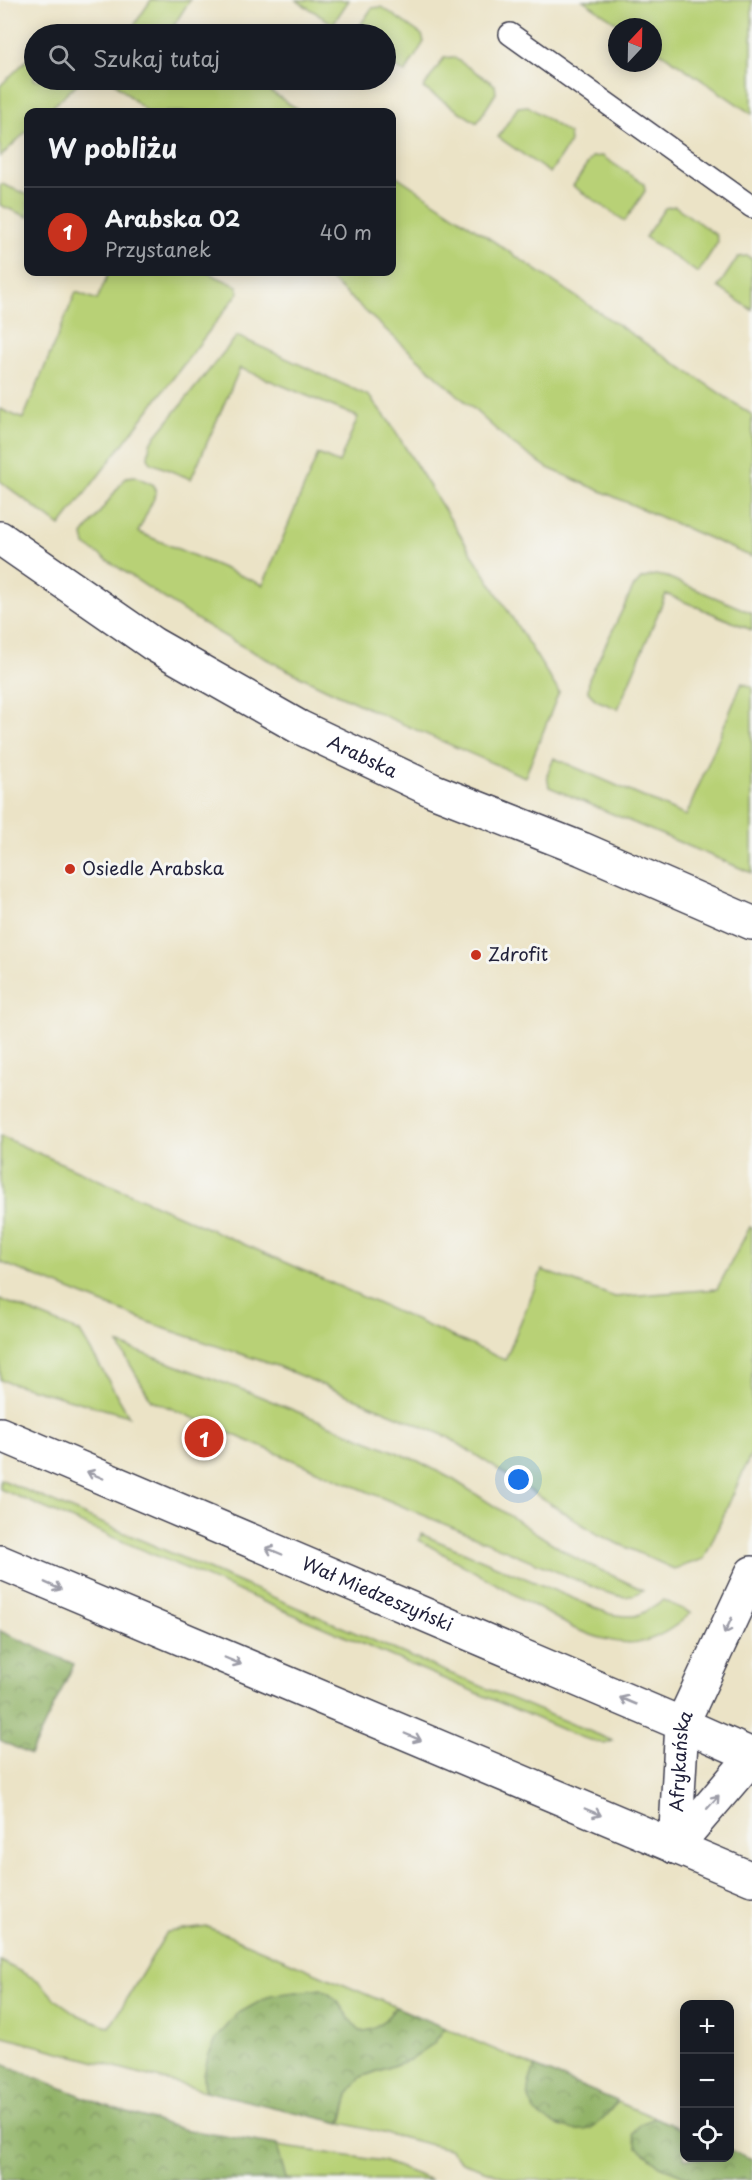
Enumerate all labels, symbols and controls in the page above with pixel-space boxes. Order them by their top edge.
north arrow [608,18,662,72]
search box [24,24,396,90]
icon: search [45,41,78,74]
text: Szukaj tutaj [93,41,220,74]
text: W pobliżu [48,128,177,167]
text: Arabska 02 [105,201,240,234]
text: 1 [63,217,72,247]
text: 40 m [320,217,372,247]
text: Przystanek [105,234,211,264]
street label: Arabska [323,727,403,784]
place label: Osiedle Arabska [82,854,225,881]
marker: Osiedle Arabska [63,862,77,876]
place label: Zdrofit [488,940,548,967]
marker: Zdrofit [469,948,483,962]
pin: 1 [184,1416,224,1460]
your location [504,1465,533,1494]
one-way arrow [86,1469,105,1480]
one-way arrow [266,1545,284,1556]
street label: Wał Miedzeszyński [298,1549,458,1637]
one-way arrow [44,1580,62,1592]
one-way arrow [721,1616,733,1634]
one-way arrow [223,1656,242,1667]
one-way arrow [619,1695,638,1706]
street label: Afrykańska [662,1705,699,1813]
one-way arrow [403,1732,422,1743]
one-way arrow [707,1794,720,1810]
one-way arrow [583,1807,601,1818]
map controls [680,2000,734,2162]
button: + [680,2000,734,2054]
button: − [680,2054,734,2108]
button: locate [680,2108,734,2162]

